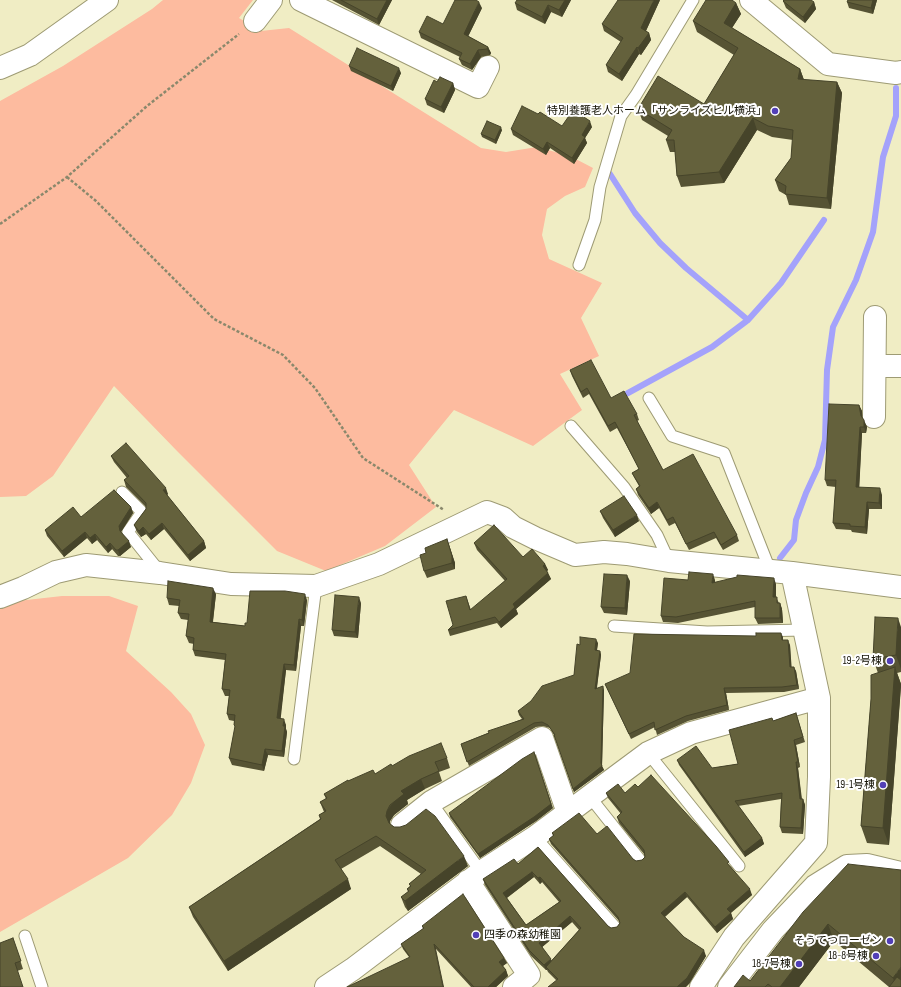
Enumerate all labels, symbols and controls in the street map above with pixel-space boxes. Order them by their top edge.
place label: 特別養護老人ホーム「サンライズヒル横浜」 [547,104,767,118]
marker: 特別養護老人ホーム「サンライズヒル横浜」 [770,106,780,116]
place label: 19-2号棟 [843,654,882,668]
marker: 19-2号棟 [885,656,895,666]
place label: 19-1号棟 [836,778,875,792]
marker: 19-1号棟 [878,780,888,790]
place label: 四季の森幼稚園 [484,928,561,942]
marker: 四季の森幼稚園 [471,930,481,940]
place label: そうてつローゼン [794,934,882,948]
marker: そうてつローゼン [885,936,895,946]
place label: 18-8号棟 [828,949,868,963]
marker: 18-8号棟 [871,951,881,961]
place label: 18-7号棟 [752,957,791,971]
marker: 18-7号棟 [794,959,804,969]

